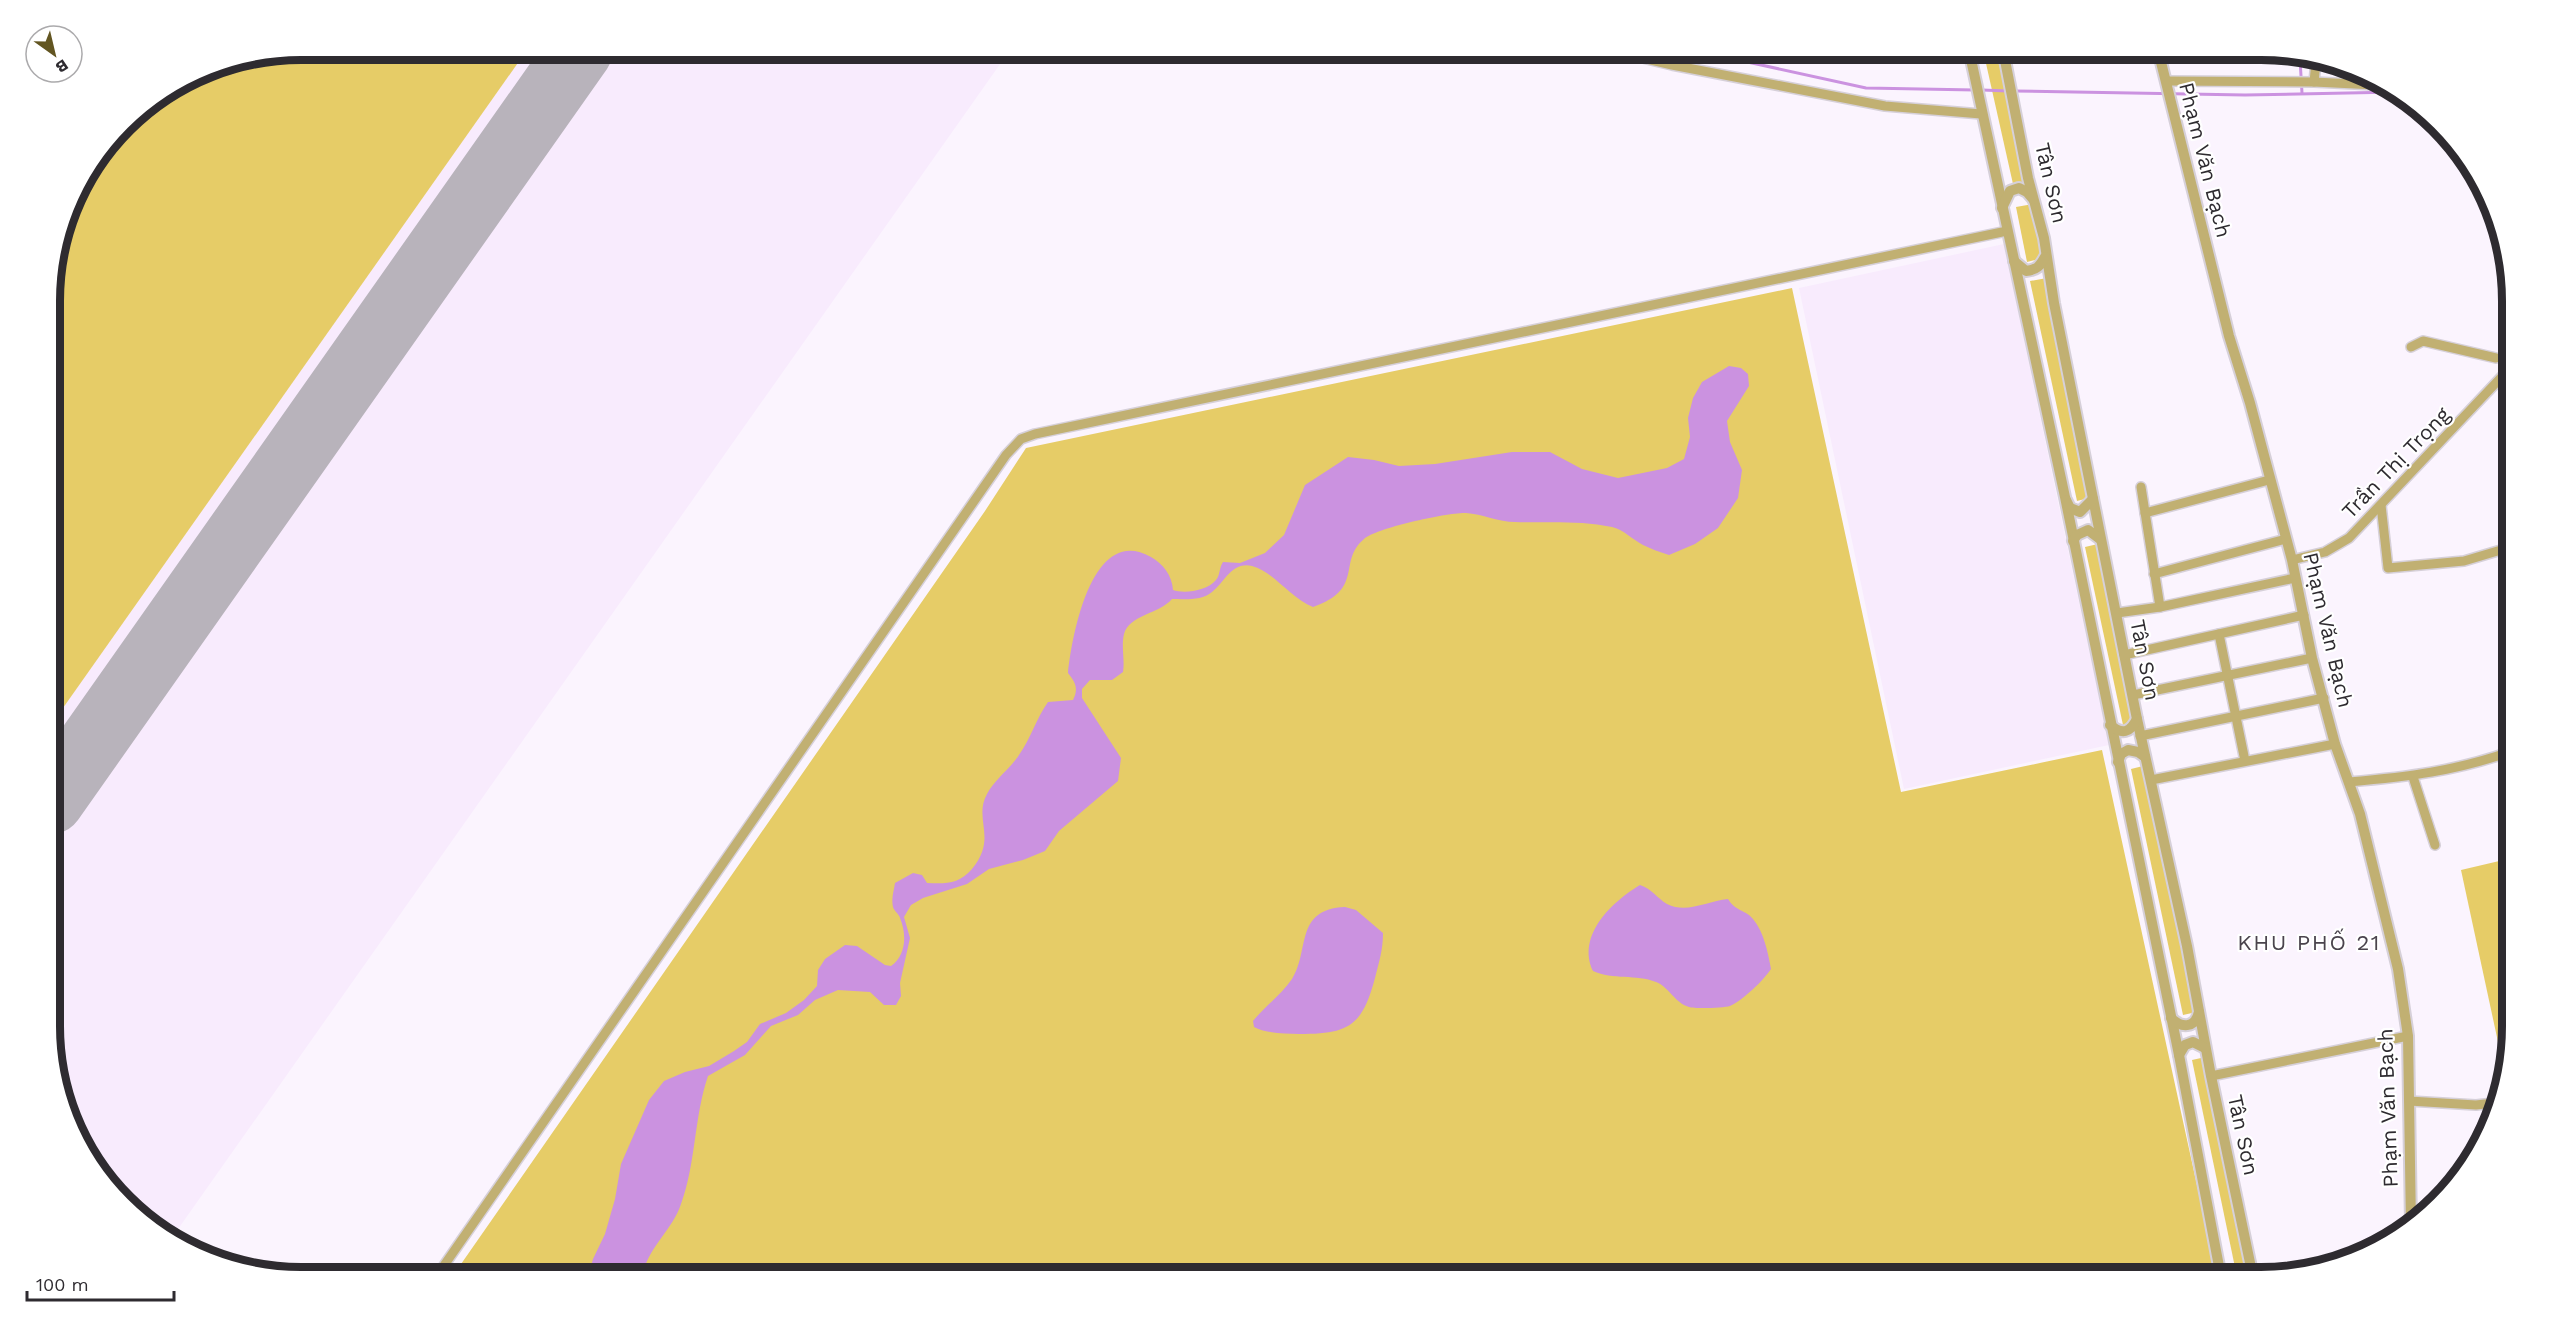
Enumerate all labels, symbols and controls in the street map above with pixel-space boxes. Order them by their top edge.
north arrow [24,24,84,84]
text: B [52,55,72,77]
street label: Phạm Văn Bạch [2174,80,2237,240]
street label: Tân Sơn [2030,140,2073,225]
street label: Trần Thị Trọng [2336,401,2455,523]
street label: Phạm Văn Bạch [2298,550,2359,710]
street label: Tân Sơn [2125,617,2166,702]
district label: KHU PHỐ 21 [2237,928,2381,955]
street label: Phạm Văn Bạch [2372,1028,2403,1188]
street label: Tân Sơn [2223,1092,2264,1177]
scale bar [27,1264,174,1302]
text: 100 m [36,1274,89,1295]

